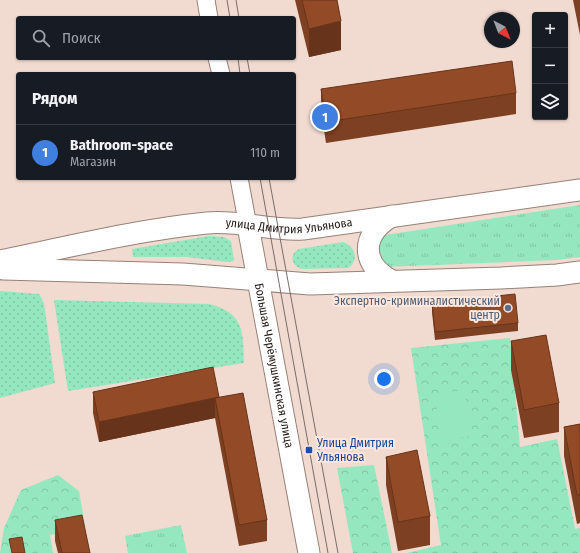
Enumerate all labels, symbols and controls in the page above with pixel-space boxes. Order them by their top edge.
north arrow [484,12,520,48]
map controls [532,12,568,120]
button: + [532,12,568,48]
search box [16,16,296,60]
icon: search [30,27,52,49]
text: Поиск [62,29,100,47]
button: − [532,48,568,84]
button: layers [532,84,568,120]
text: Рядом [32,88,77,109]
pin: 1 [312,102,338,132]
text: Bathroom-space [70,136,173,154]
text: 1 [42,145,48,160]
text: 110 m [250,145,280,160]
text: Магазин [70,154,116,169]
street label: улица Дмитрия Ульянова [225,215,353,236]
street label: Большая Черёмушкинская улица [252,282,296,449]
place label: Экспертно-криминалистический центр [334,294,500,322]
marker: Экспертно-криминалистический центр [503,303,513,313]
your location [374,369,394,389]
place label: Улица Дмитрия Ульянова [316,436,394,464]
marker: Улица Дмитрия Ульянова [304,445,314,455]

